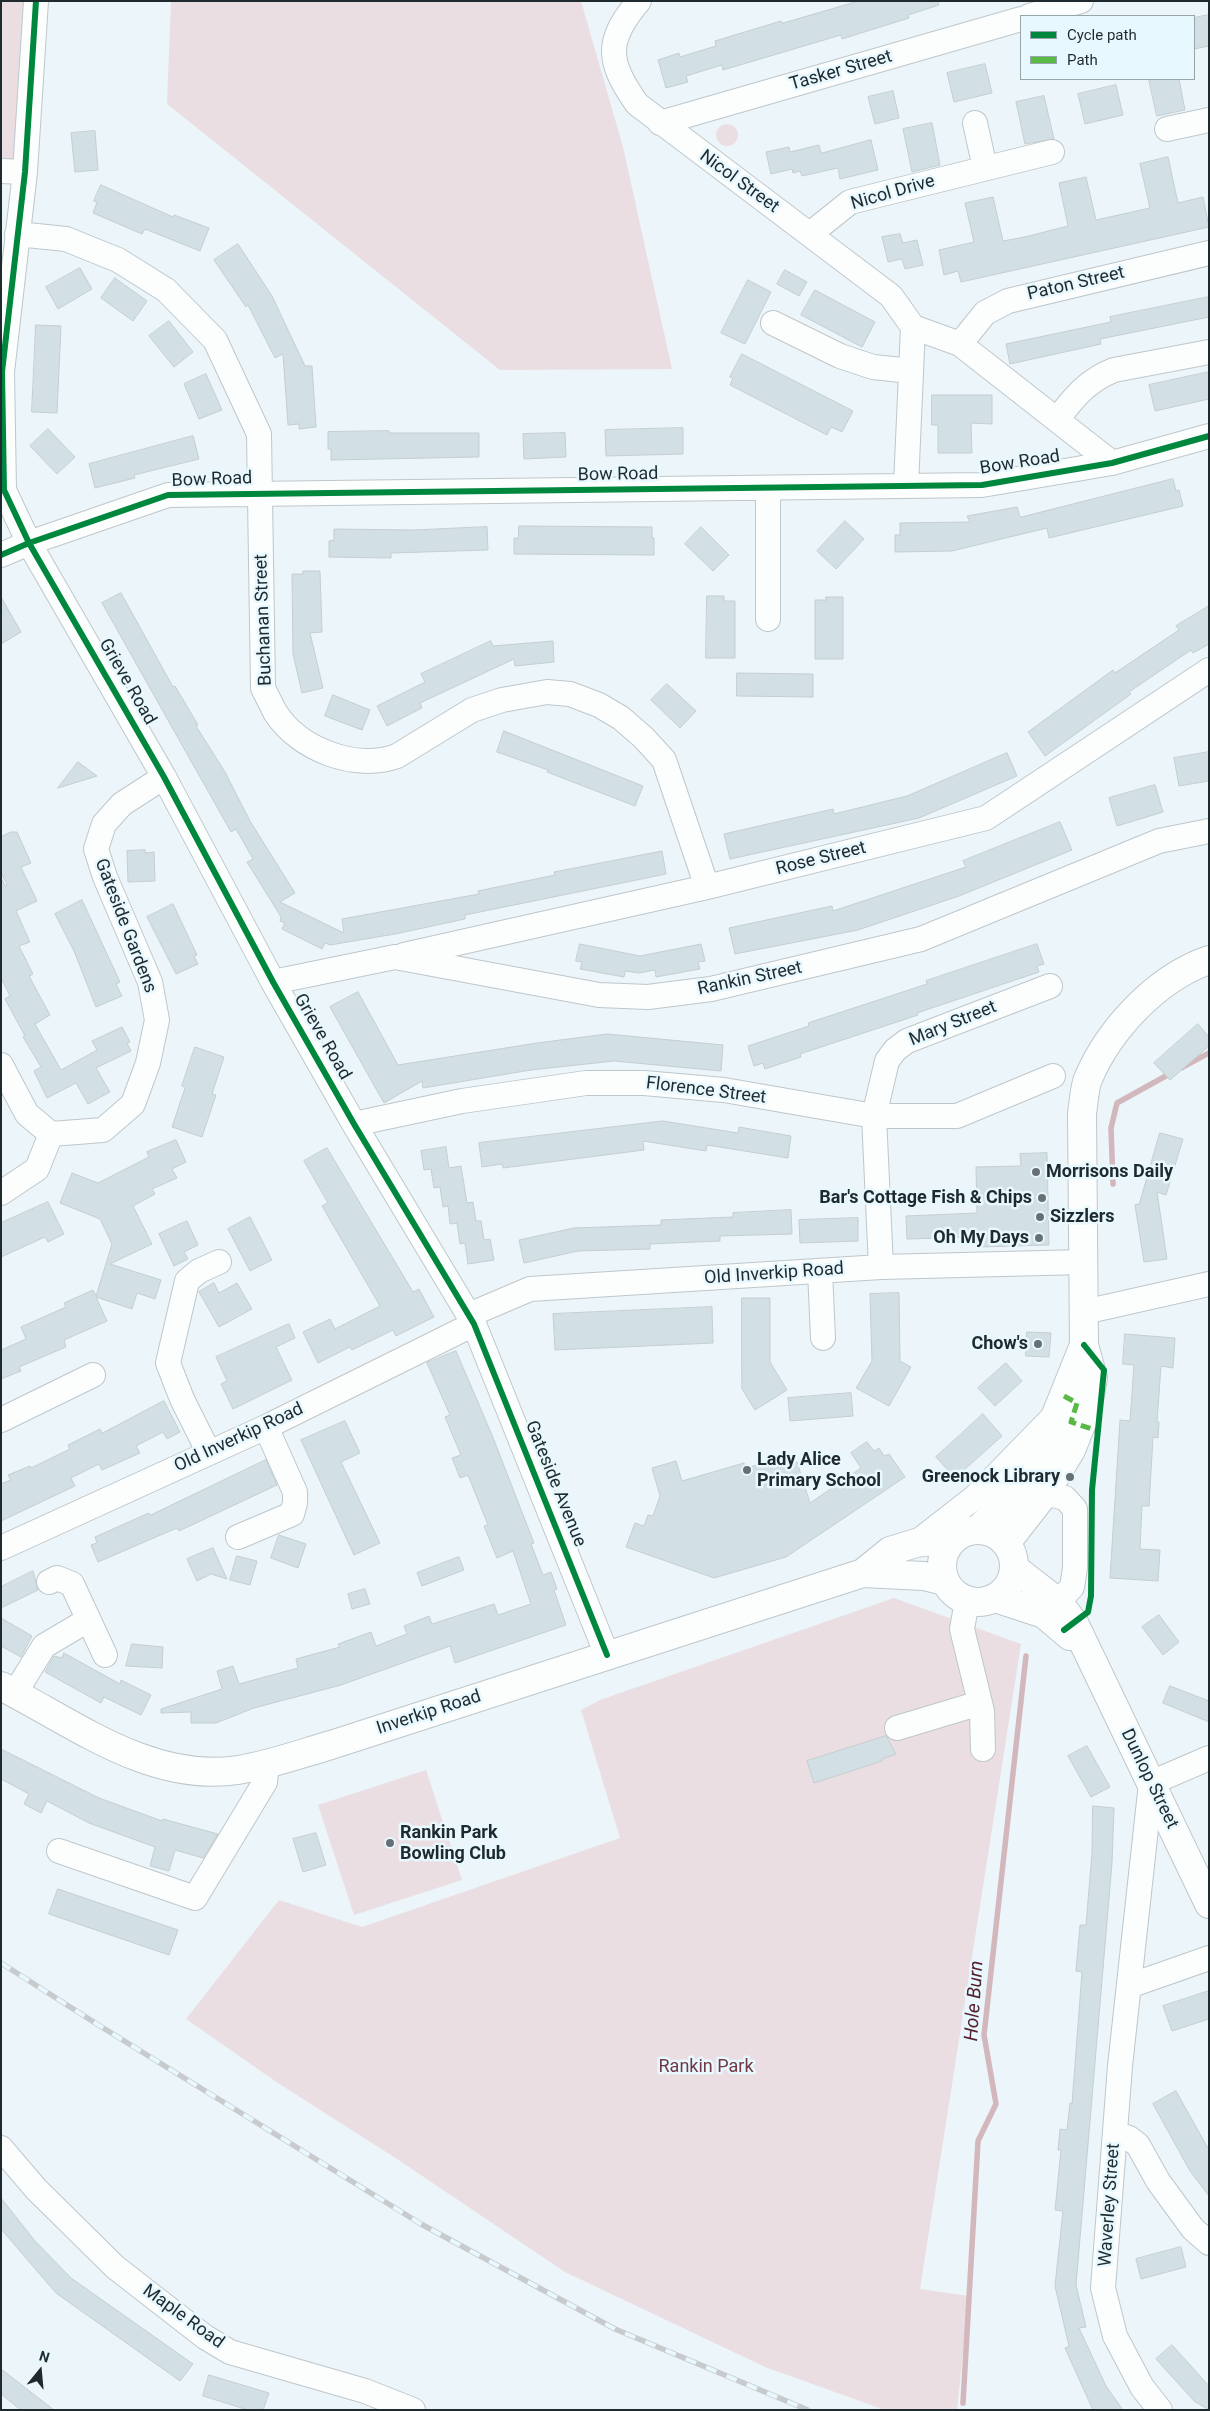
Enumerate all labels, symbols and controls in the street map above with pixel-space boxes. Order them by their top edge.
legend [1020,15,1195,80]
text: Cycle path [1067,26,1137,44]
street label: Tasker Street [787,46,895,96]
text: Path [1067,51,1098,69]
street label: Nicol Street [695,146,783,218]
street label: Nicol Drive [849,171,937,215]
street label: Paton Street [1025,262,1127,306]
street label: Bow Road [978,446,1062,480]
street label: Bow Road [577,463,659,487]
street label: Bow Road [171,468,253,492]
street label: Buchanan Street [251,554,277,686]
street label: Grieve Road [94,635,160,729]
street label: Rose Street [774,837,868,881]
street label: Gateside Gardens [89,856,161,996]
street label: Rankin Street [696,957,804,1001]
street label: Grieve Road [289,990,355,1084]
street label: Mary Street [906,997,1000,1051]
street label: Florence Street [645,1073,767,1109]
place label: Morrisons Daily [1046,1161,1173,1183]
marker: Morrisons Daily [1030,1166,1042,1178]
place label: Bar's Cottage Fish & Chips [819,1187,1032,1209]
marker: Bar's Cottage Fish & Chips [1036,1192,1048,1204]
place label: Sizzlers [1050,1206,1114,1228]
marker: Sizzlers [1034,1211,1046,1223]
place label: Oh My Days [933,1227,1029,1249]
marker: Oh My Days [1033,1232,1045,1244]
street label: Old Inverkip Road [703,1258,845,1290]
place label: Chow's [971,1333,1028,1355]
marker: Chow's [1032,1338,1044,1350]
street label: Old Inverkip Road [171,1399,307,1477]
street label: Gateside Avenue [520,1418,590,1550]
place label: Lady Alice Primary School [757,1449,881,1492]
marker: Lady Alice Primary School [741,1464,753,1476]
place label: Greenock Library [922,1466,1060,1488]
marker: Greenock Library [1064,1471,1076,1483]
street label: Inverkip Road [374,1686,484,1740]
street label: Dunlop Street [1116,1726,1182,1832]
place label: Rankin Park Bowling Club [400,1822,506,1865]
marker: Rankin Park Bowling Club [384,1837,396,1849]
water label: Hole Burn [961,1960,989,2042]
park label: Rankin Park [658,2056,754,2078]
street label: Waverley Street [1095,2142,1125,2268]
street label: Maple Road [138,2280,228,2354]
north arrow [15,2346,65,2396]
text: N [37,2348,51,2366]

